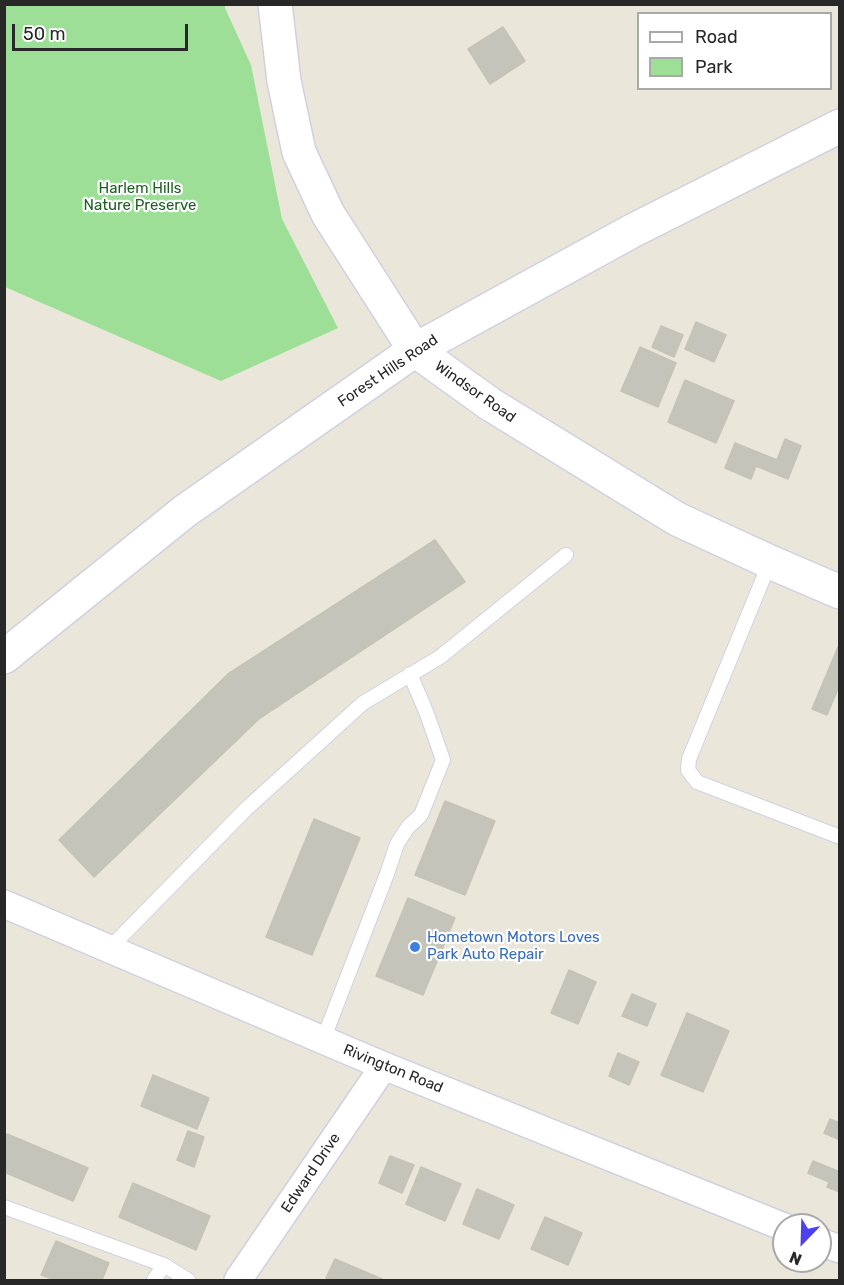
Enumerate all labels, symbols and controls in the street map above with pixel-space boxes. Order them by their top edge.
scale bar [15,12,190,50]
legend [637,12,832,90]
text: 50 m [23,23,66,45]
text: Road [695,26,738,48]
text: Park [695,56,732,78]
park label: Harlem Hills Nature Preserve [84,180,196,215]
street label: Forest Hills Road [335,331,441,411]
street label: Windsor Road [431,357,519,427]
place label: Hometown Motors Loves Park Auto Repair [427,929,600,964]
marker: Hometown Motors Loves Park Auto Repair [408,940,422,954]
street label: Rivington Road [340,1041,446,1097]
street label: Edward Drive [278,1130,344,1216]
north arrow [772,1213,832,1273]
text: N [787,1247,805,1269]

